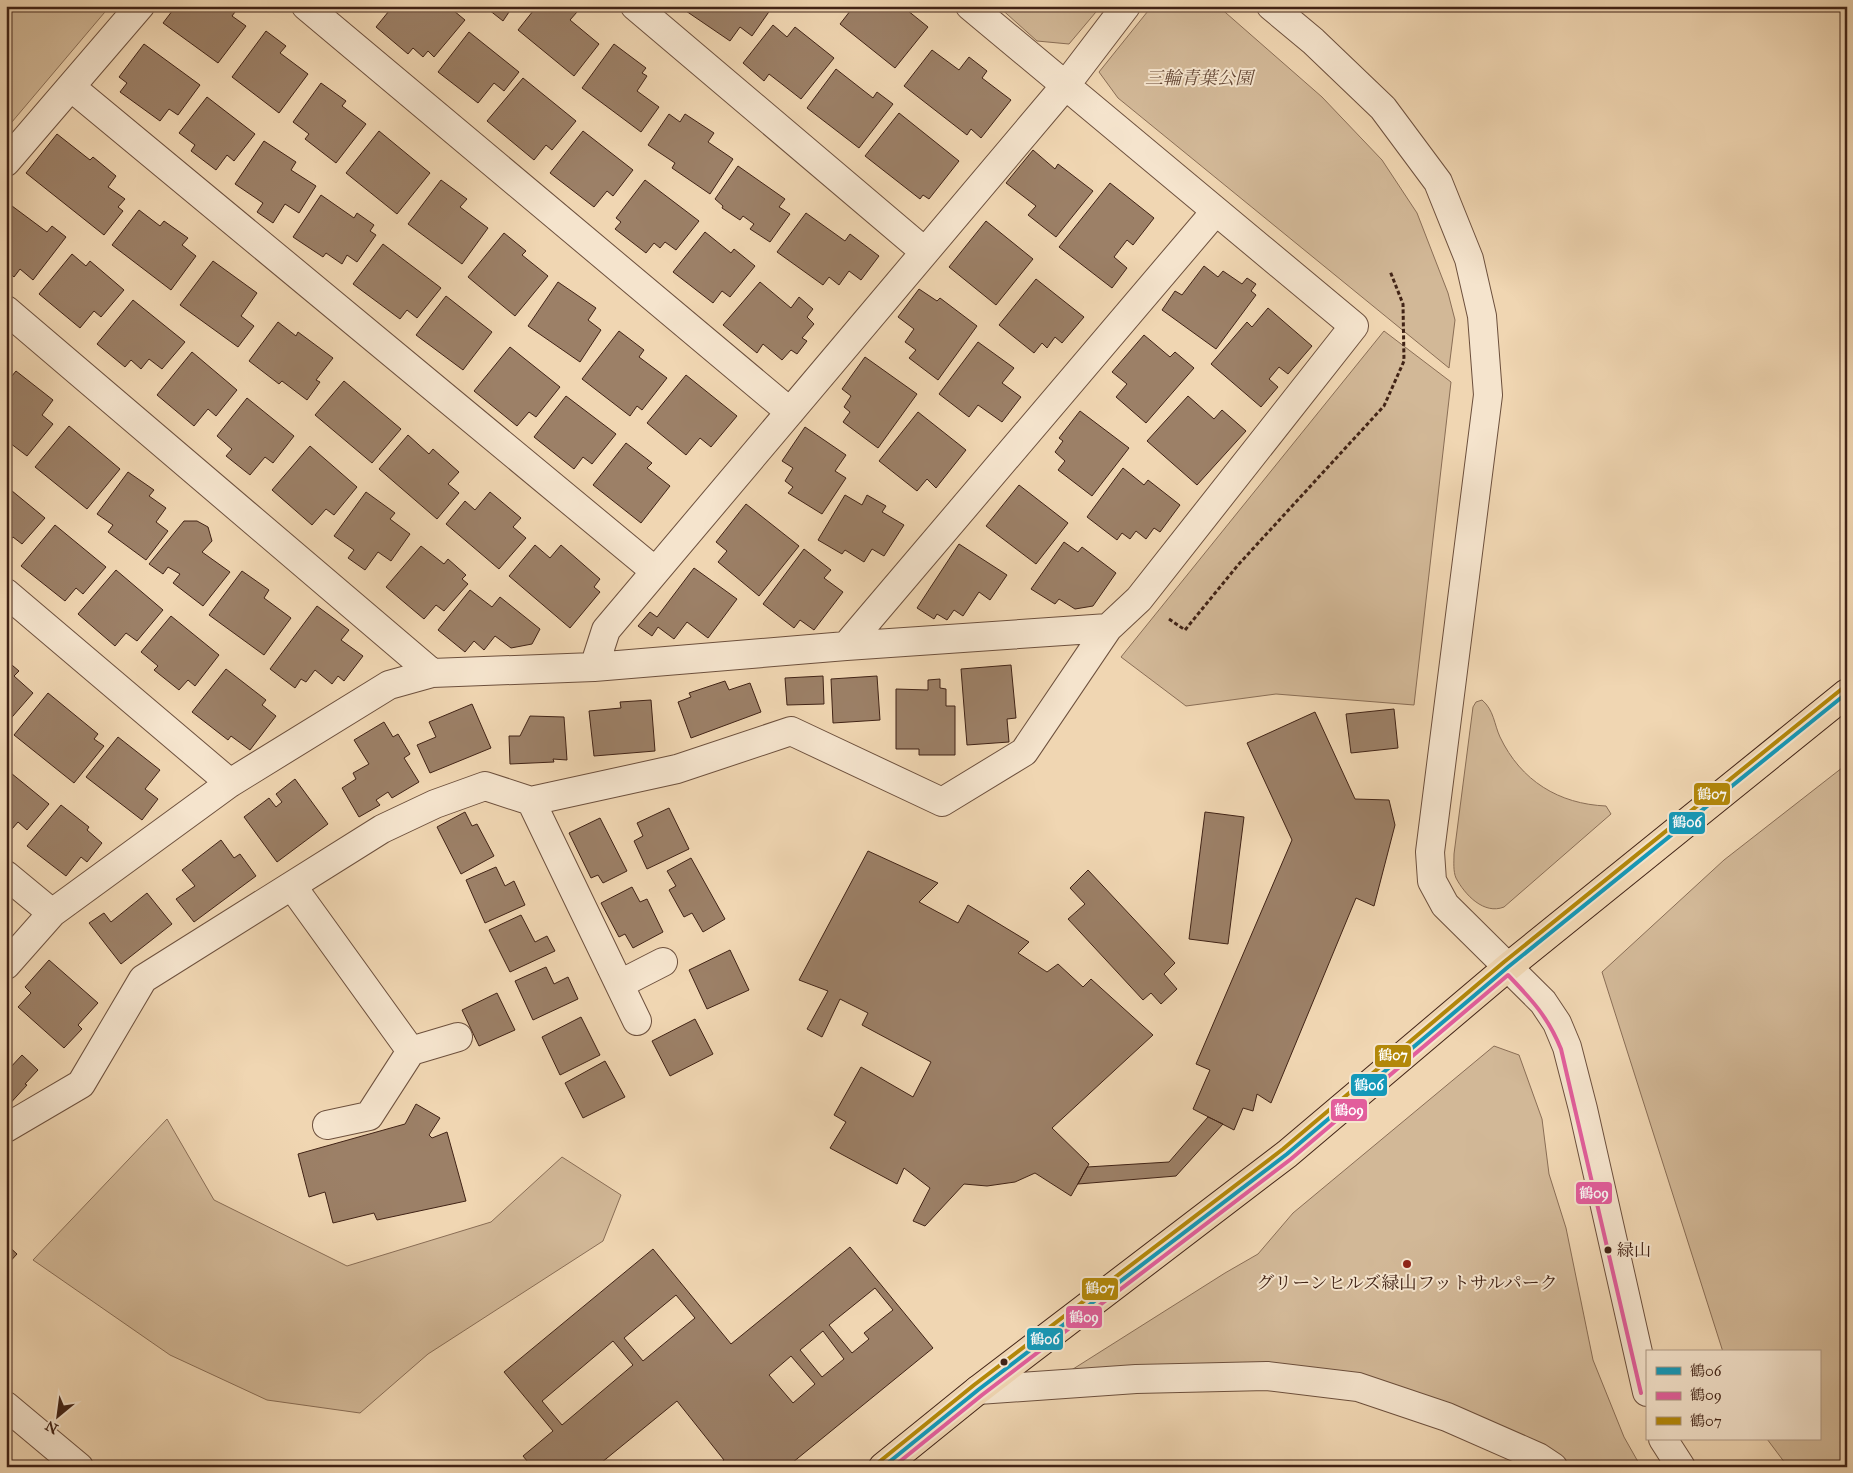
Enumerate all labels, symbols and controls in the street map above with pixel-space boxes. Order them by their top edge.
park label: 三輪青葉公園 [1145,67,1256,89]
line badge: 鶴07 [1693,782,1731,806]
text: 鶴07 [1697,786,1727,803]
line badge: 鶴06 [1668,811,1706,835]
text: 鶴06 [1672,814,1702,831]
line badge: 鶴07 [1374,1044,1412,1068]
text: 鶴07 [1378,1047,1408,1064]
line badge: 鶴06 [1350,1073,1388,1097]
text: 鶴06 [1354,1077,1384,1094]
line badge: 鶴09 [1330,1098,1368,1122]
text: 鶴09 [1334,1102,1364,1120]
line badge: 鶴09 [1575,1181,1613,1205]
text: 鶴09 [1579,1185,1609,1203]
place label: 緑山 [1617,1240,1651,1261]
marker: 緑山 [1603,1245,1613,1255]
marker: グリーンヒルズ緑山フットサルパーク [1401,1258,1413,1270]
place label: グリーンヒルズ緑山フットサルパーク [1256,1272,1558,1294]
line badge: 鶴07 [1081,1277,1119,1301]
text: 鶴07 [1085,1280,1115,1297]
line badge: 鶴09 [1065,1305,1103,1329]
text: 鶴09 [1069,1309,1099,1327]
line badge: 鶴06 [1026,1327,1064,1351]
text: 鶴06 [1030,1331,1060,1348]
legend [1646,1350,1820,1440]
unlabelled marker [999,1357,1009,1367]
text: 鶴06 [1690,1362,1723,1380]
text: 鶴09 [1690,1386,1722,1404]
north arrow [32,1390,82,1440]
text: 鶴07 [1690,1412,1722,1430]
text: N [43,1417,61,1437]

